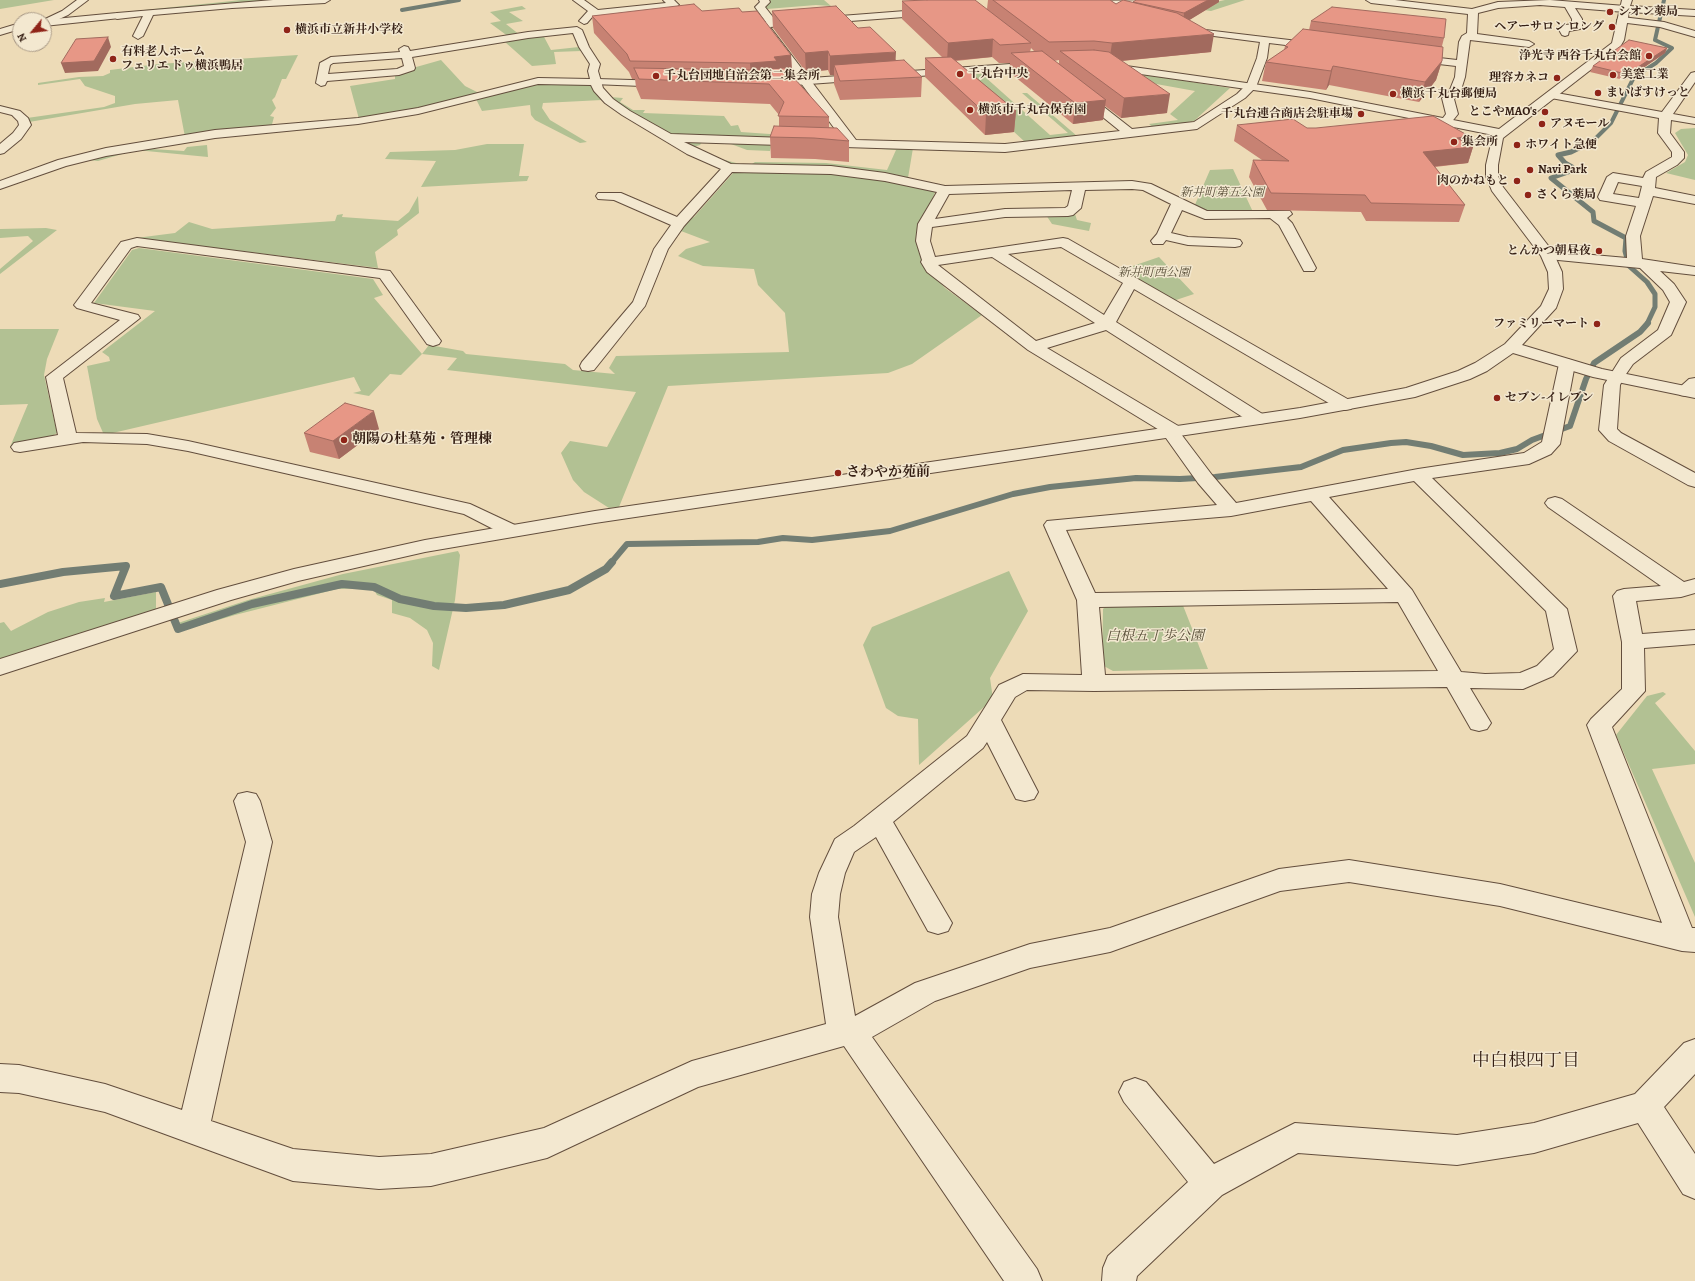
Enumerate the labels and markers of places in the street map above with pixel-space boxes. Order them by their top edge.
place label: シオン薬局 [1618,5,1678,19]
marker: シオン薬局 [1605,7,1615,17]
place label: ヘアーサロン ロング [1494,20,1604,34]
marker: ヘアーサロン ロング [1607,22,1617,32]
place label: 横浜市立新井小学校 [295,23,403,37]
marker: 横浜市立新井小学校 [282,25,292,35]
place label: 有料老人ホーム フェリエ ドゥ横浜鴨居 [121,45,243,73]
place label: 浄光寺 西谷千丸台会館 [1519,49,1641,63]
marker: 浄光寺 西谷千丸台会館 [1644,51,1654,61]
marker: 有料老人ホーム フェリエ ドゥ横浜鴨居 [108,54,118,64]
place label: 千丸台中央 [968,67,1028,81]
place label: 美窓工業 [1621,68,1669,82]
place label: 千丸台団地自治会第二集会所 [664,69,820,83]
marker: 千丸台中央 [955,69,965,79]
marker: 美窓工業 [1608,70,1618,80]
marker: 千丸台団地自治会第二集会所 [651,71,661,81]
place label: 理容カネコ [1489,71,1549,85]
marker: 理容カネコ [1552,73,1562,83]
place label: まいばすけっと [1606,86,1690,100]
place label: 横浜千丸台郵便局 [1401,87,1497,101]
marker: まいばすけっと [1593,88,1603,98]
marker: 横浜千丸台郵便局 [1388,89,1398,99]
place label: 横浜市千丸台保育園 [978,103,1086,117]
marker: 横浜市千丸台保育園 [965,105,975,115]
place label: とこやMAO's [1469,105,1537,119]
place label: 千丸台連合商店会駐車場 [1221,107,1353,121]
marker: とこやMAO's [1540,107,1550,117]
marker: 千丸台連合商店会駐車場 [1356,109,1366,119]
place label: アヌモール [1550,117,1610,131]
marker: アヌモール [1537,119,1547,129]
place label: 集会所 [1462,135,1498,149]
marker: 集会所 [1449,137,1459,147]
place label: ホワイト急便 [1525,138,1597,152]
marker: ホワイト急便 [1512,140,1522,150]
place label: Navi Park [1538,163,1587,177]
marker: Navi Park [1525,165,1535,175]
place label: 肉のかねもと [1437,174,1509,188]
marker: 肉のかねもと [1512,176,1522,186]
place label: さくら薬局 [1536,188,1596,202]
marker: さくら薬局 [1523,190,1533,200]
place label: とんかつ朝昼夜 [1507,244,1591,258]
marker: とんかつ朝昼夜 [1594,246,1604,256]
place label: ファミリーマート [1493,317,1589,331]
marker: ファミリーマート [1592,319,1602,329]
place label: セブン-イレブン [1505,391,1593,405]
marker: セブン-イレブン [1492,393,1502,403]
place label: 朝陽の杜墓苑・管理棟 [352,432,492,448]
marker: 朝陽の杜墓苑・管理棟 [339,435,349,445]
place label: さわやか苑前 [846,465,930,481]
marker: さわやか苑前 [833,468,843,478]

